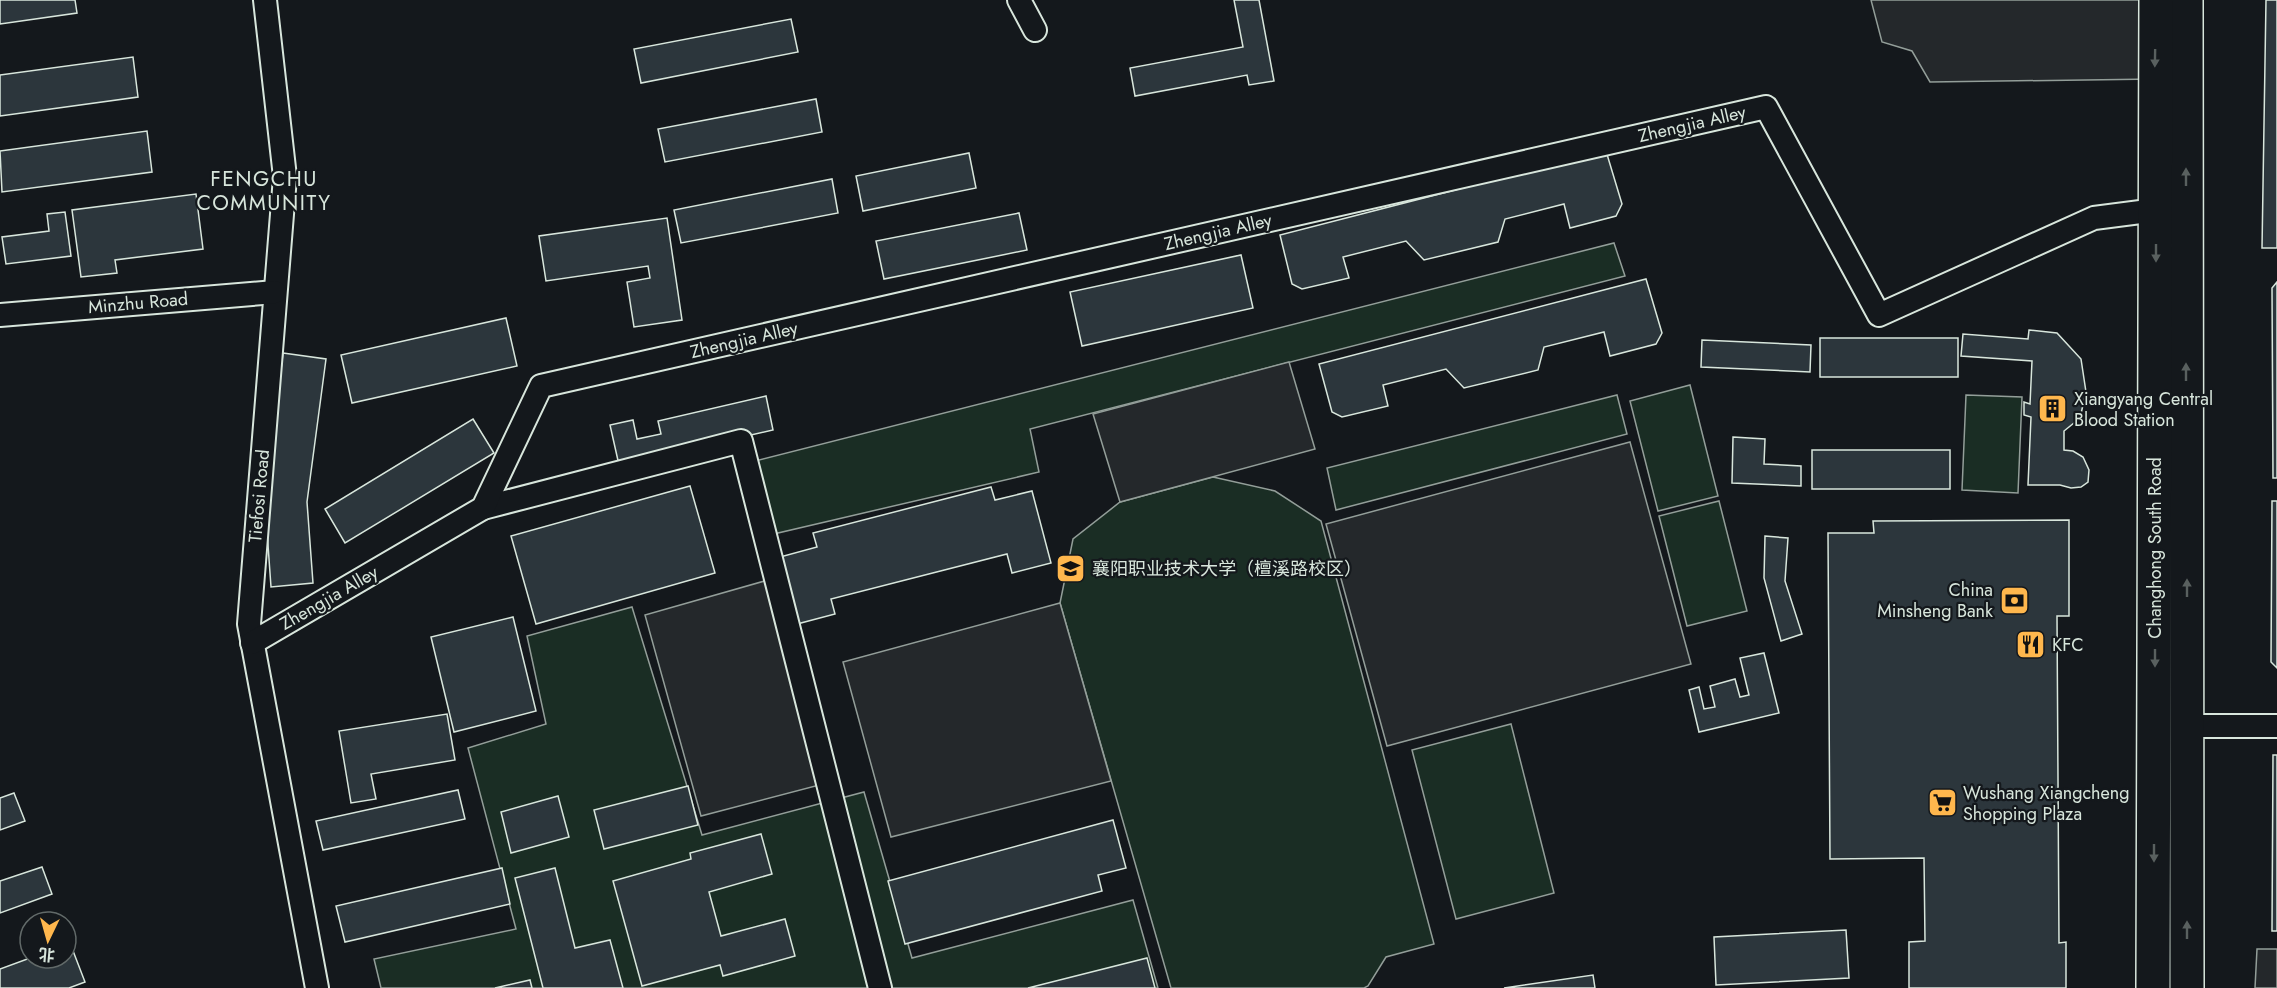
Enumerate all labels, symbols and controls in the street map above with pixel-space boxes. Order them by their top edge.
one-way arrow [2150,49,2160,68]
street label: Zhengjia Alley [1636,99,1748,149]
district label: FENGCHU COMMUNITY [196,164,332,218]
one-way arrow [2181,167,2191,186]
street label: Zhengjia Alley [1162,207,1274,257]
one-way arrow [2151,244,2161,263]
street label: Minzhu Road [87,286,189,320]
street label: Zhengjia Alley [688,315,800,365]
one-way arrow [2181,362,2191,381]
place label: Xiangyang Central Blood Station [2074,386,2213,433]
building icon: Xiangyang Central Blood Station [2037,393,2069,425]
street label: Tiefosi Road [242,448,276,544]
street label: Changhong South Road [2142,457,2168,639]
school or university icon: 襄阳职业技术大学（檀溪路校区） [1055,553,1087,585]
place label: 襄阳职业技术大学（檀溪路校区） [1092,556,1362,582]
street label: Zhengjia Alley [275,559,383,637]
place label: China Minsheng Bank [1877,577,1993,624]
one-way arrow [2182,578,2192,597]
bank icon: China Minsheng Bank [1998,584,2030,616]
restaurant icon: KFC [2015,629,2047,661]
place label: KFC [2052,632,2084,658]
one-way arrow [2150,649,2160,668]
place label: Wushang Xiangcheng Shopping Plaza [1963,780,2130,827]
supermarket icon: Wushang Xiangcheng Shopping Plaza [1926,787,1958,819]
one-way arrow [2149,844,2159,863]
north arrow [18,910,78,970]
one-way arrow [2182,920,2192,939]
text: 北 [38,942,56,967]

